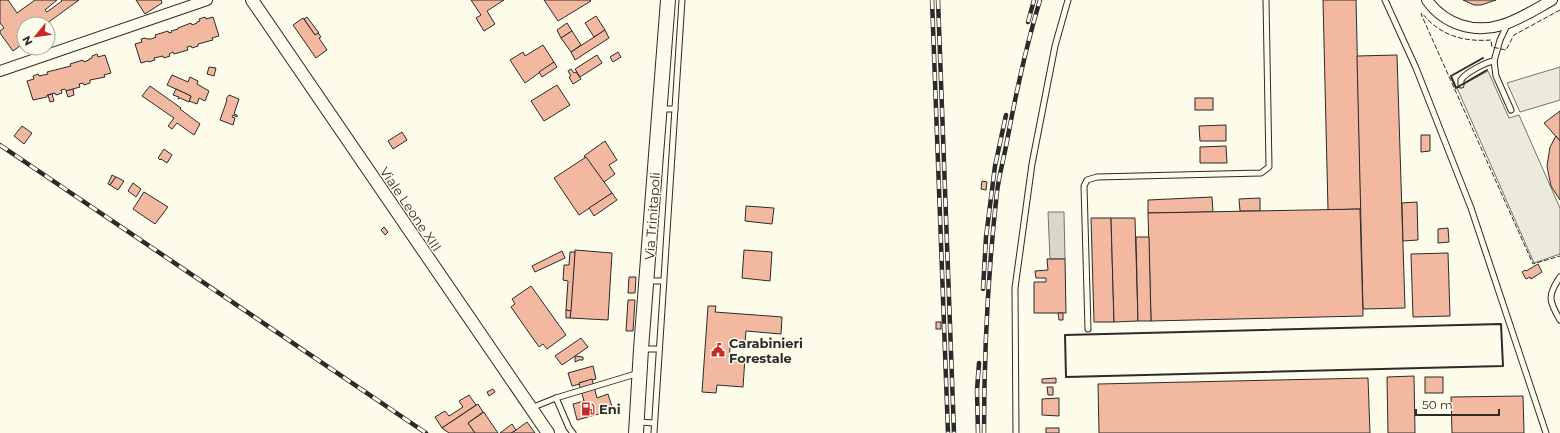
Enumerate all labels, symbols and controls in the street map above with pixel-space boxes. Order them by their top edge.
north arrow [16,16,56,56]
text: N [19,34,36,48]
street label: Viale Leone XIII [377,164,445,254]
street label: Via Trinitapoli [641,171,663,261]
place label: Carabinieri Forestale [729,335,803,366]
public building icon: Carabinieri Forestale [710,342,726,358]
scale bar [1416,391,1499,417]
text: 50 m [1422,397,1453,412]
fuel station icon: Eni [580,401,596,417]
place label: Eni [599,401,621,417]

